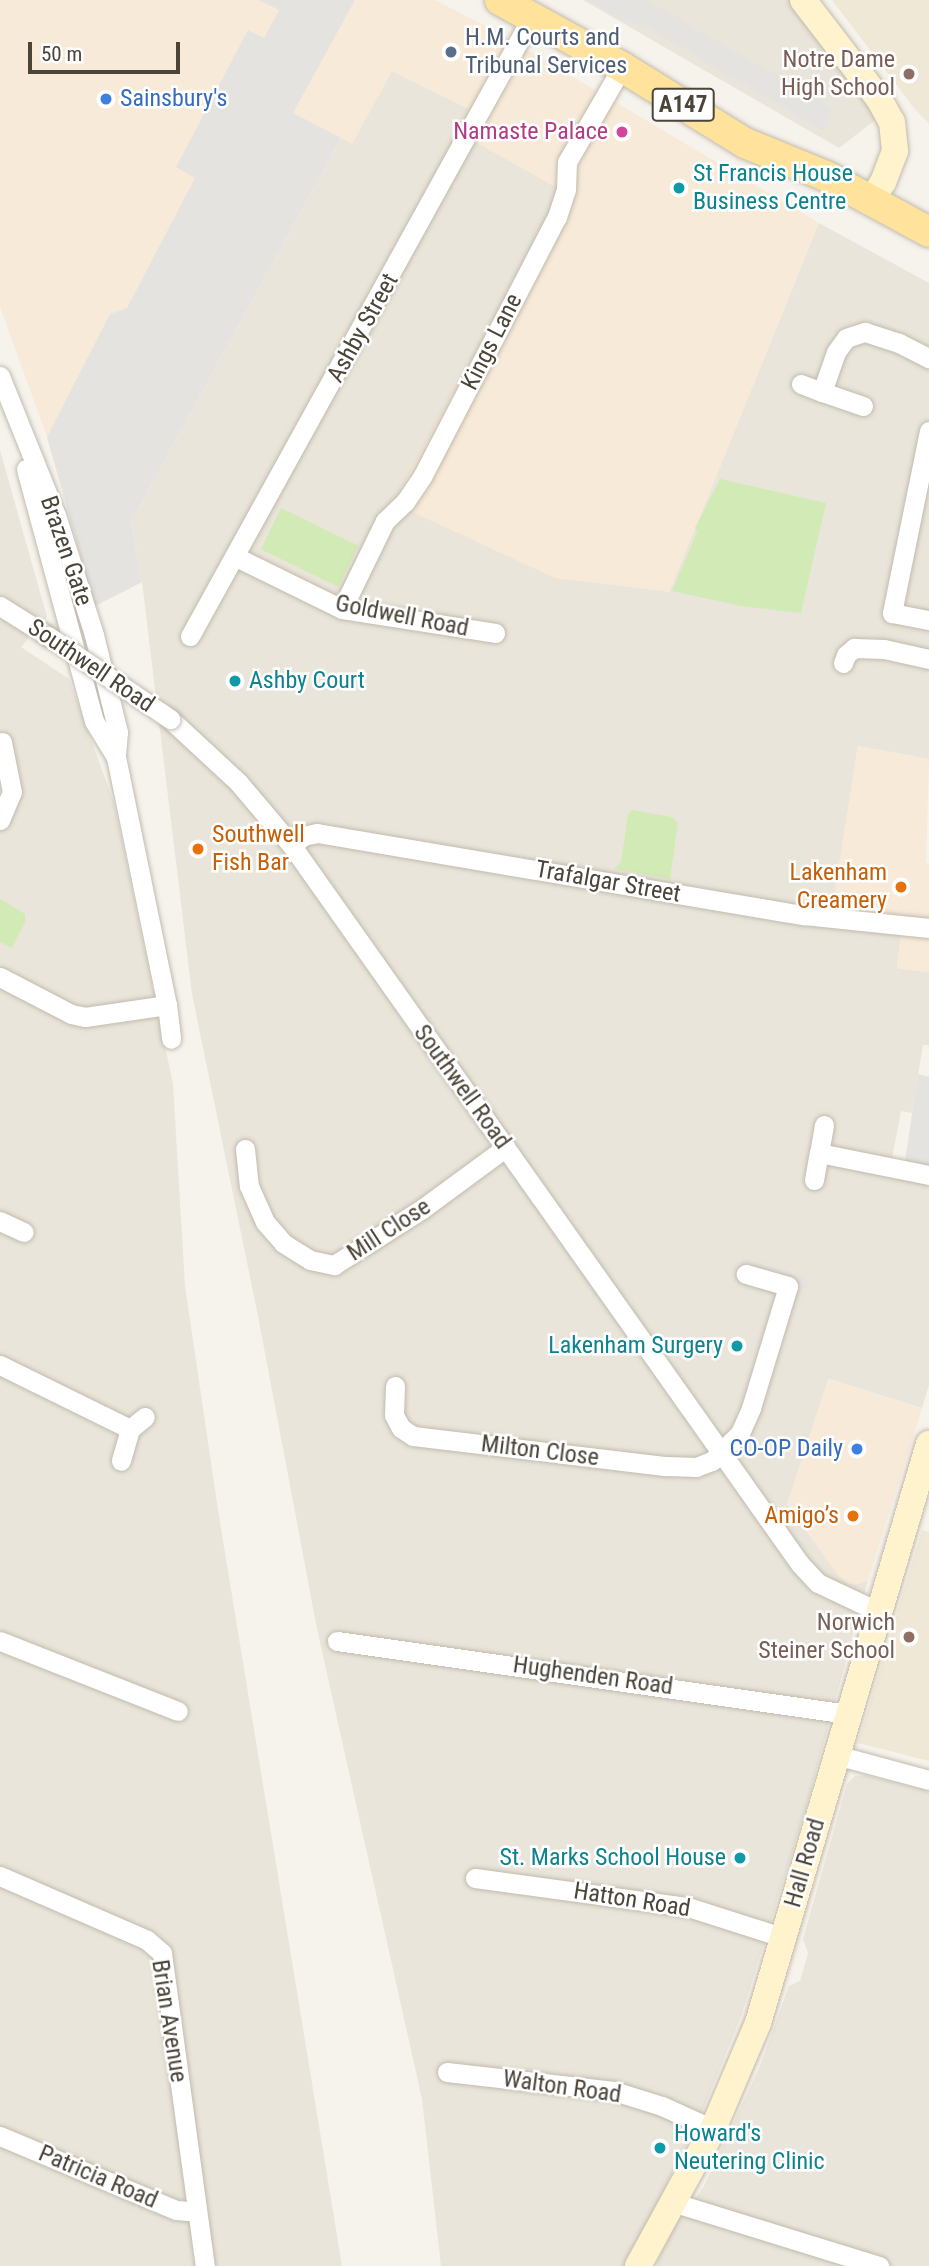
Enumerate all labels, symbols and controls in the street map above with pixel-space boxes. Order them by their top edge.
place label: H.M. Courts and Tribunal Services [465,24,627,80]
scale bar [32,28,184,72]
text: 50 m [41,42,82,66]
marker: H.M. Courts and Tribunal Services [443,44,459,60]
place label: Notre Dame High School [781,46,895,102]
marker: Notre Dame High School [901,66,917,82]
place label: Sainsbury's [120,85,227,113]
road number: A147 [652,86,714,124]
marker: Sainsbury's [98,91,114,107]
place label: Namaste Palace [453,118,608,146]
marker: Namaste Palace [614,124,630,140]
place label: St Francis House Business Centre [693,160,853,216]
marker: St Francis House Business Centre [671,180,687,196]
street label: Ashby Street [321,269,405,387]
street label: Kings Lane [455,289,529,395]
street label: Brazen Gate [34,492,98,610]
street label: Goldwell Road [333,589,471,643]
street label: Southwell Road [22,613,160,719]
place label: Ashby Court [249,667,365,695]
marker: Ashby Court [227,673,243,689]
place label: Southwell Fish Bar [212,821,305,877]
marker: Southwell Fish Bar [190,841,206,857]
street label: Trafalgar Street [533,855,683,909]
place label: Lakenham Creamery [789,859,887,915]
marker: Lakenham Creamery [893,879,909,895]
street label: Southwell Road [407,1019,517,1155]
street label: Mill Close [342,1192,436,1268]
place label: Lakenham Surgery [548,1332,723,1360]
marker: Lakenham Surgery [729,1338,745,1354]
street label: Milton Close [479,1429,601,1473]
place label: CO-OP Daily [730,1435,843,1463]
marker: CO-OP Daily [849,1441,865,1457]
place label: Amigo’s [764,1502,839,1530]
marker: Amigo’s [845,1508,861,1524]
place label: Norwich Steiner School [758,1609,895,1665]
marker: Norwich Steiner School [901,1629,917,1645]
street label: Hughenden Road [511,1651,675,1701]
street label: Hall Road [779,1815,831,1911]
place label: St. Marks School House [499,1844,726,1872]
marker: St. Marks School House [732,1850,748,1866]
street label: Hatton Road [572,1877,692,1923]
street label: Brian Avenue [145,1958,193,2084]
street label: Walton Road [501,2064,623,2110]
place label: Howard's Neutering Clinic [674,2120,825,2176]
street label: Patricia Road [34,2139,162,2215]
marker: Howard's Neutering Clinic [652,2140,668,2156]

